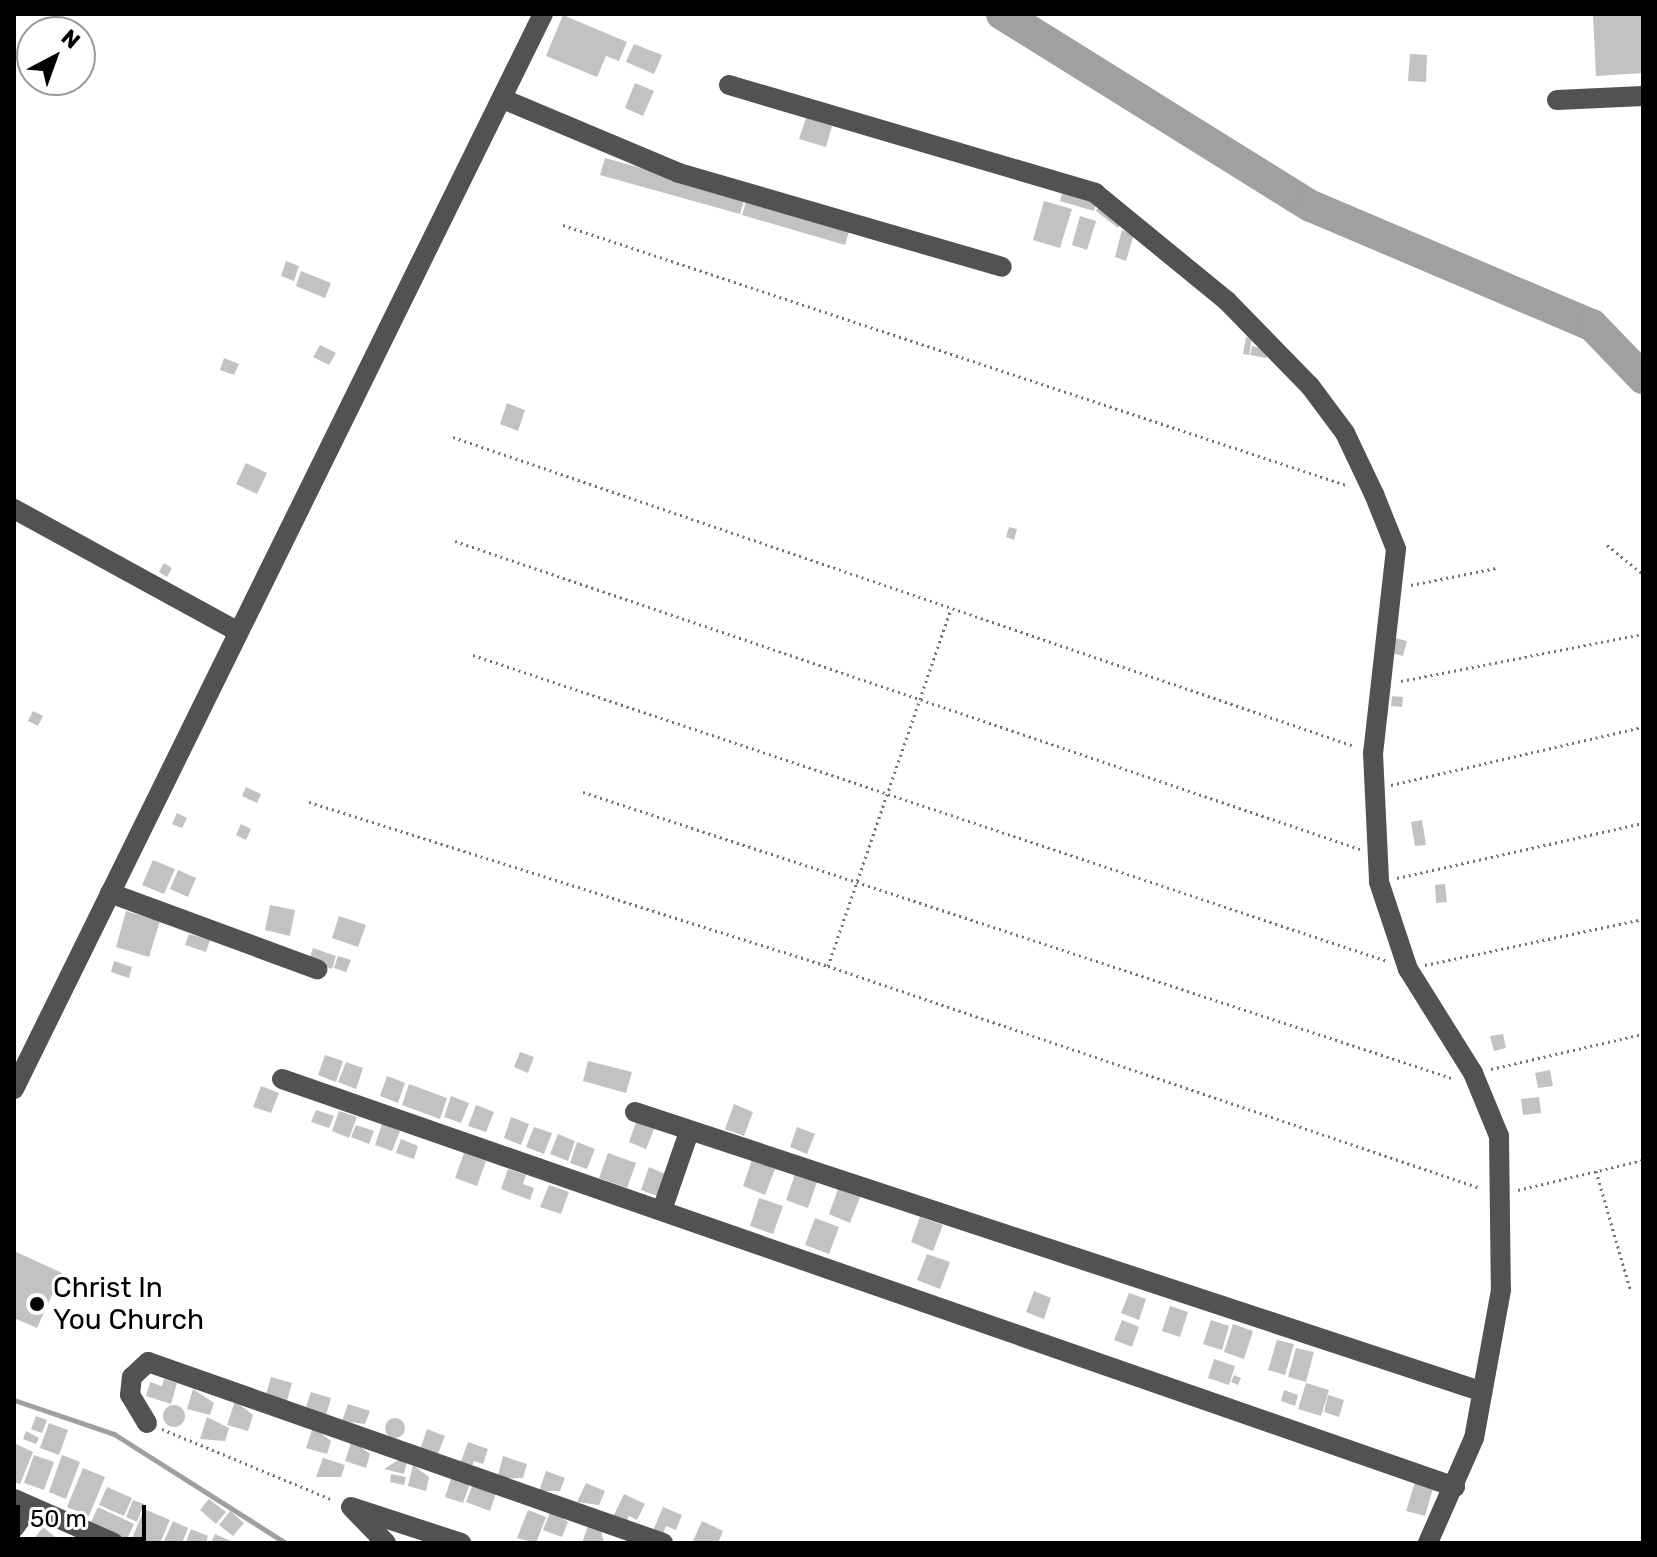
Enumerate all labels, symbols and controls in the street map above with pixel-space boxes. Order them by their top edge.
north arrow [16,16,96,96]
text: N [56,24,86,54]
place label: Christ In You Church [53,1271,204,1337]
marker: Christ In You Church [28,1295,46,1313]
scale bar [20,1489,150,1539]
text: 50 m [30,1505,87,1533]

